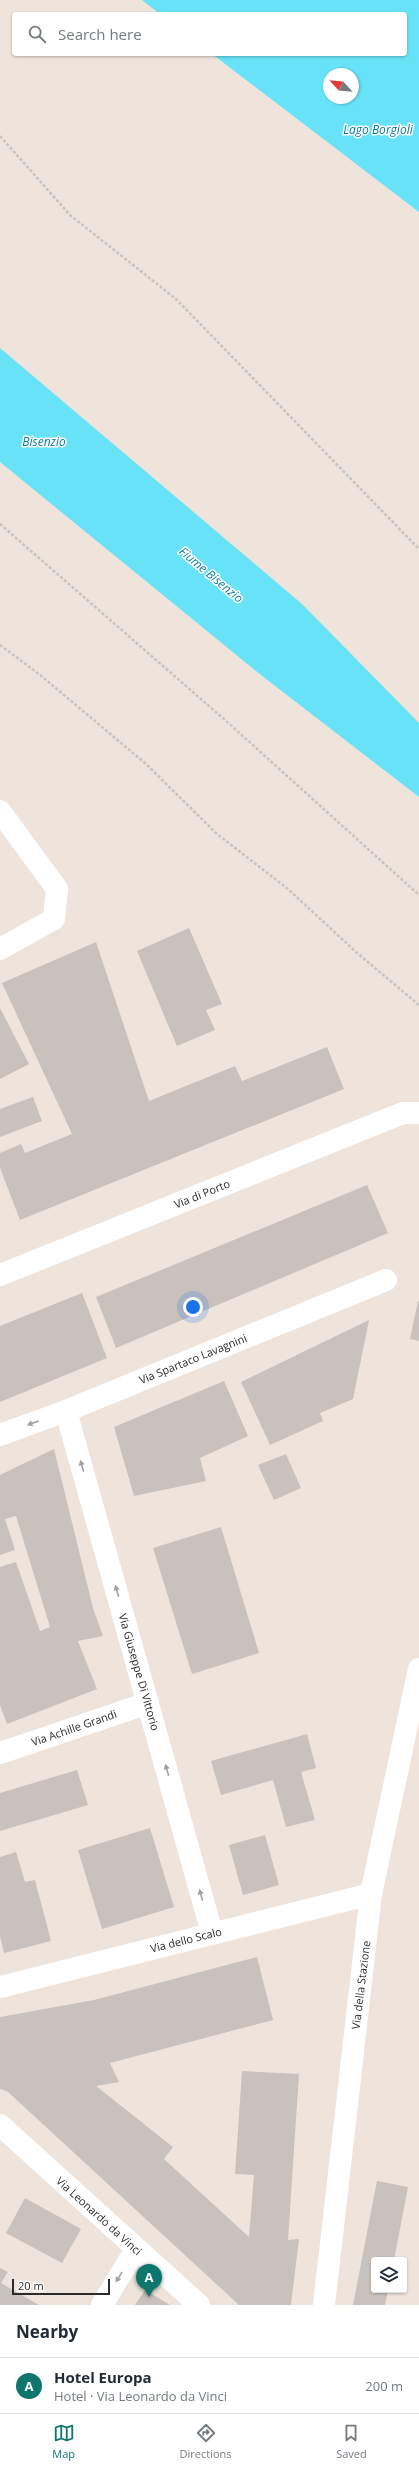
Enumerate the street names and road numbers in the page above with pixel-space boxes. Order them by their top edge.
street label: Via di Porto [172,1175,232,1212]
street label: Via Spartaco Lavagnini [137,1330,249,1387]
street label: Via Giuseppe Di Vittorio [116,1612,163,1732]
street label: Via Achille Grandi [29,1706,119,1749]
street label: Via dello Scalo [149,1923,224,1956]
street label: Via della Stazione [348,1940,373,2030]
street label: Via Leonardo da Vinci [53,2173,145,2258]

